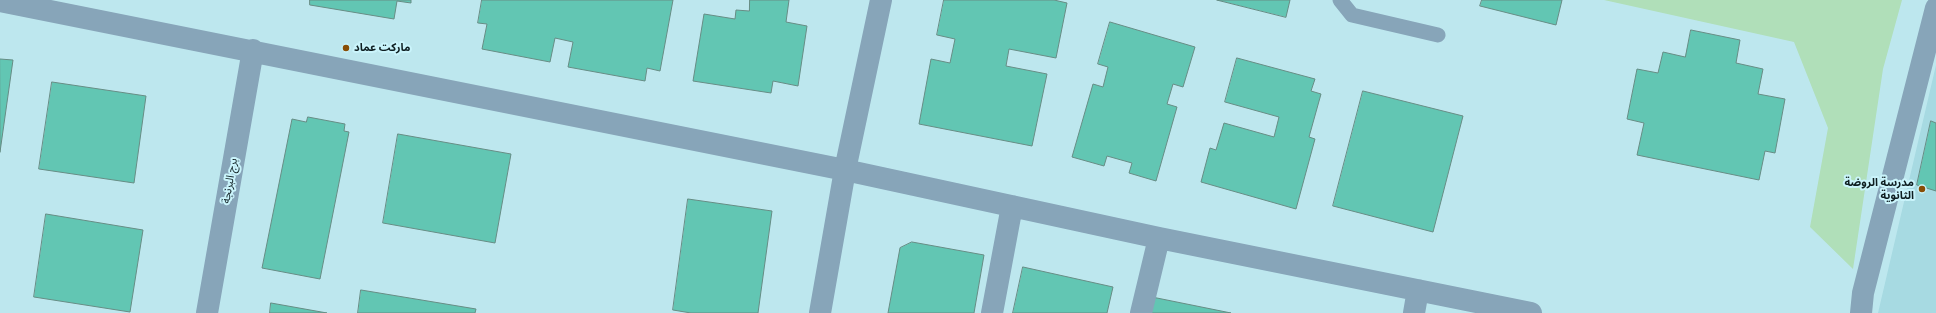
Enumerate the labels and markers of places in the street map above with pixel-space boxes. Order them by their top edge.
place label: ماركت عماد [354,41,410,55]
marker: ماركت عماد [341,43,351,53]
place label: مدرسة الروضة الثانوية [1844,176,1914,202]
marker: مدرسة الروضة الثانوية [1917,184,1927,194]

